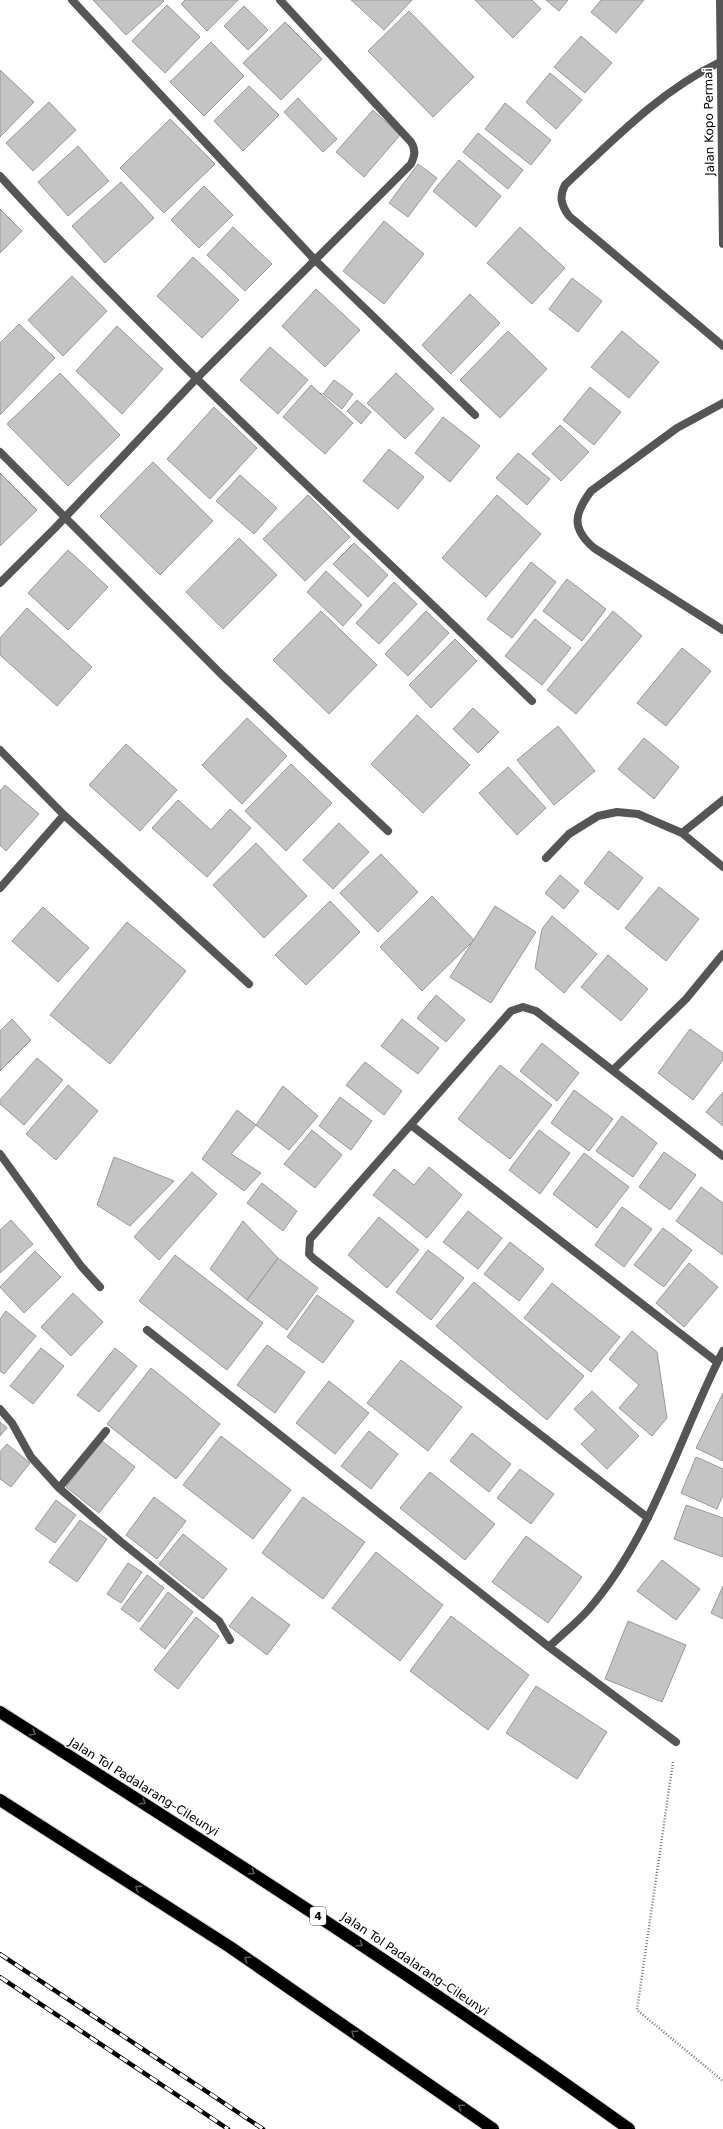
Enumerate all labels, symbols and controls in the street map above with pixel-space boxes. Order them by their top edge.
street label: Jalan Kopo Permai [701,68,717,177]
one-way arrow [29,1728,36,1735]
street label: Jalan Tol Padalarang–Cileunyi [66,1734,222,1839]
one-way arrow [139,1798,146,1805]
one-way arrow [248,1867,255,1875]
one-way arrow [135,1885,142,1893]
road number: 4 [310,1907,326,1925]
street label: Jalan Tol Padalarang–Cileunyi [338,1909,491,2018]
one-way arrow [356,1939,363,1946]
one-way arrow [244,1956,251,1964]
one-way arrow [351,2031,358,2038]
one-way arrow [458,2105,465,2112]

